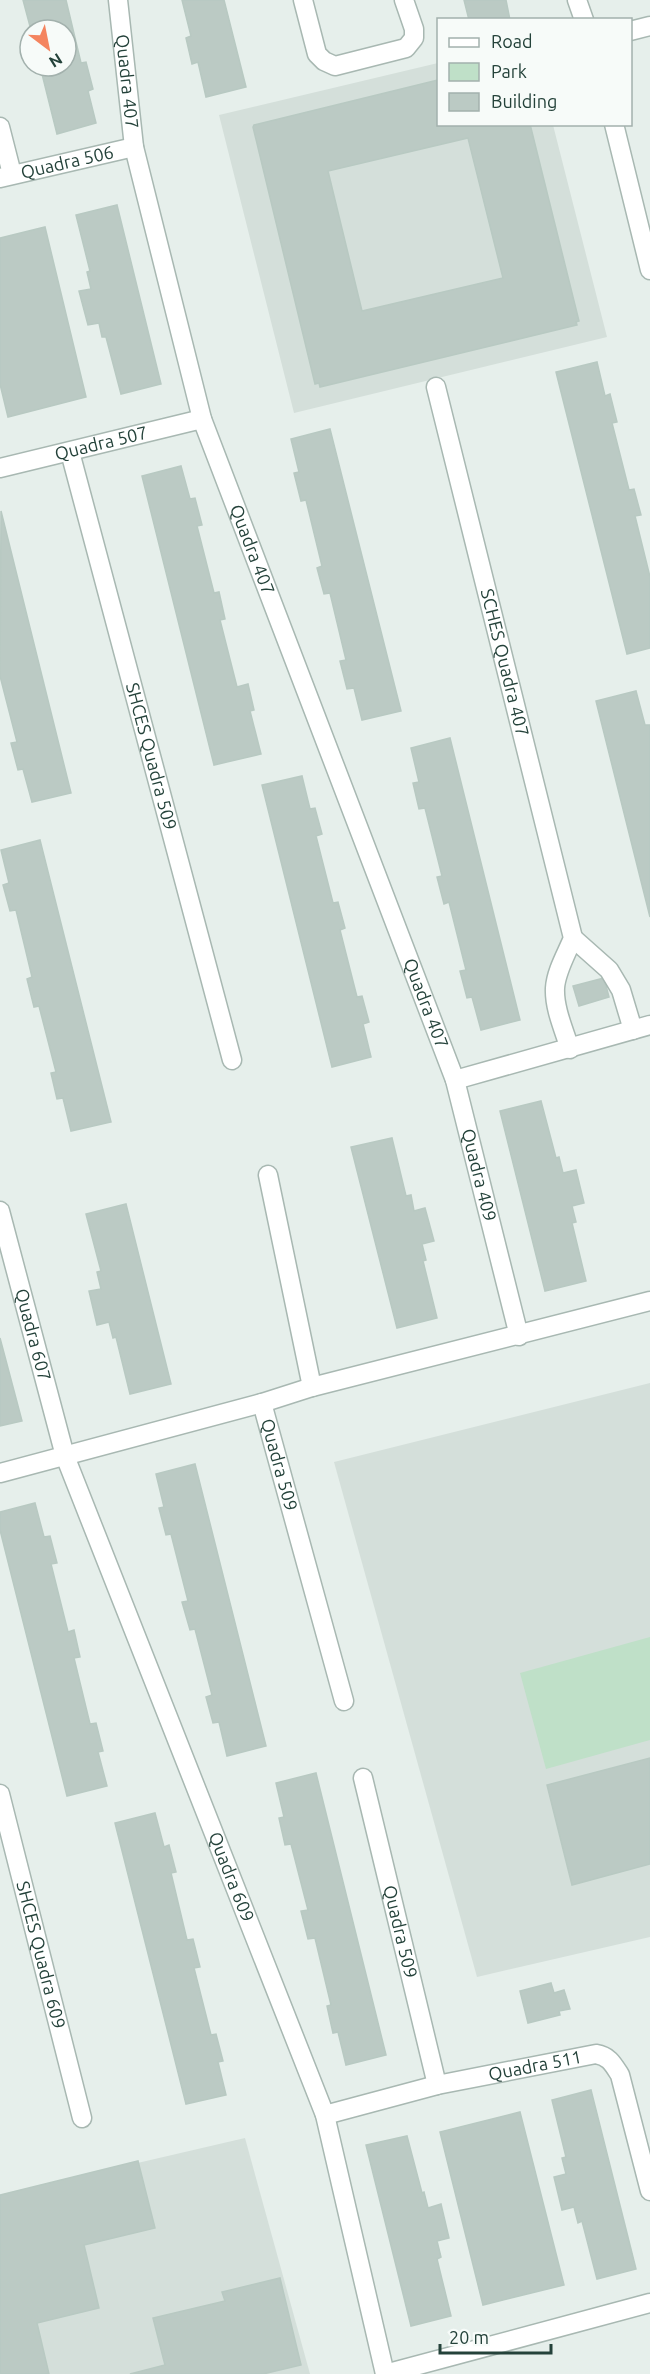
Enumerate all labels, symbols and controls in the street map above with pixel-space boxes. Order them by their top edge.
north arrow [18,18,78,78]
legend [437,18,632,126]
text: Road [491,31,533,51]
street label: Quadra 407 [112,33,143,130]
text: N [46,50,66,72]
text: Park [491,61,527,81]
text: Building [491,91,557,111]
street label: Quadra 506 [19,141,115,183]
street label: Quadra 507 [52,422,149,464]
street label: Quadra 407 [226,501,279,597]
street label: SCHES Quadra 407 [478,586,533,738]
street label: SHCES Quadra 509 [123,680,181,832]
street label: Quadra 407 [399,955,453,1051]
street label: Quadra 409 [458,1126,501,1223]
street label: Quadra 607 [11,1286,56,1383]
street label: Quadra 509 [257,1416,302,1513]
street label: Quadra 609 [204,1829,259,1924]
street label: SHCES Quadra 609 [13,1879,70,2031]
street label: Quadra 509 [379,1883,422,1980]
street label: Quadra 511 [487,2046,583,2085]
scale bar [440,2317,551,2355]
text: 20 m [449,2327,489,2347]

